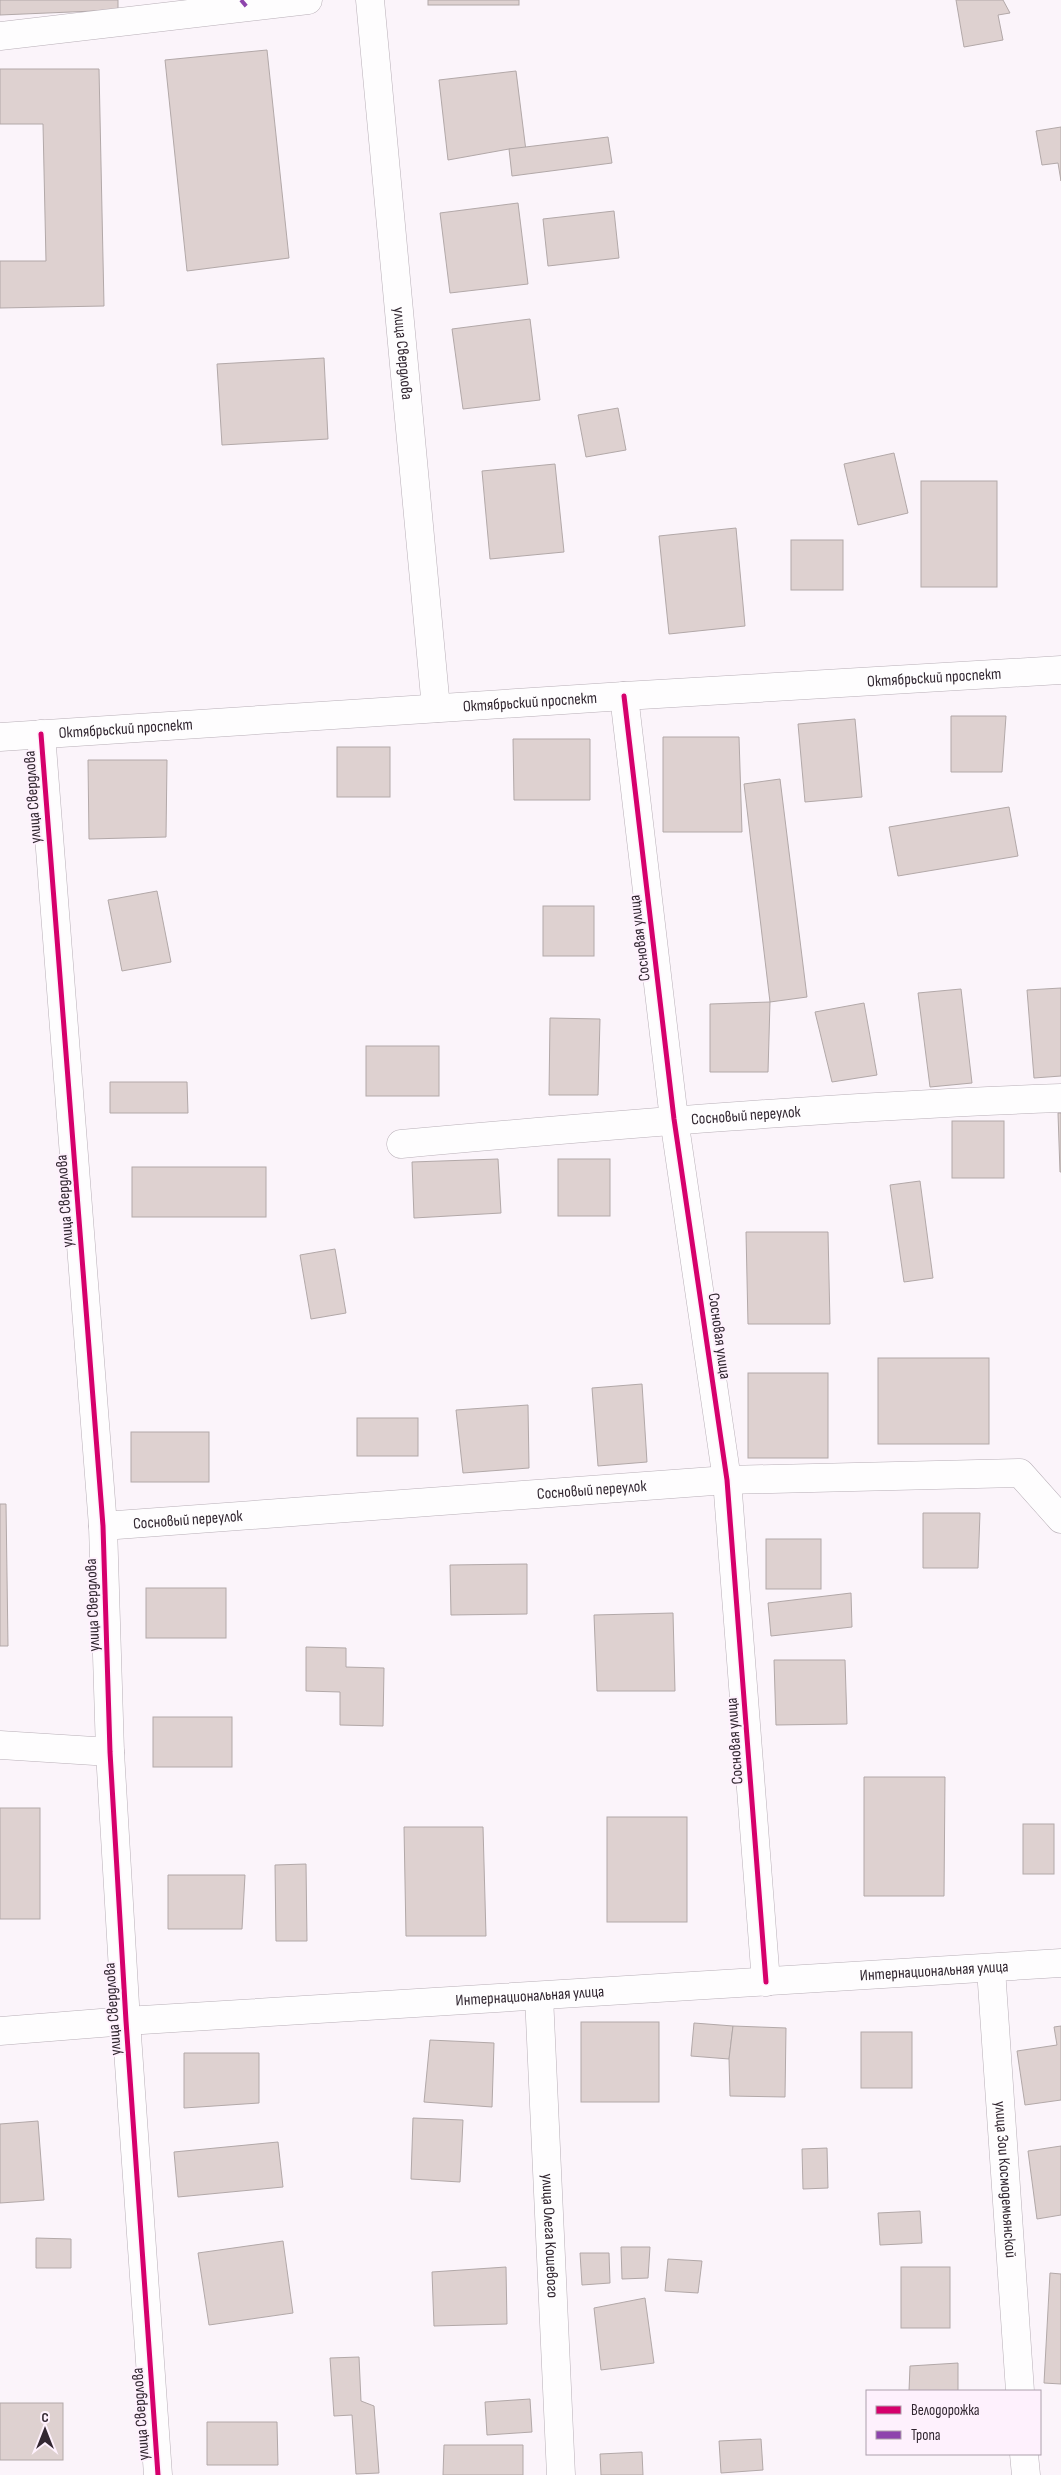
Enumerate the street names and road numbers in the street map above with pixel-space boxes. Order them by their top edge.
street label: улица Свердлова [389,306,417,401]
street label: Октябрьский проспект [866,664,1002,691]
street label: Октябрьский проспект [462,688,598,716]
street label: Октябрьский проспект [58,715,193,743]
street label: улица Свердлова [20,750,46,844]
street label: Сосновая улица [625,894,655,982]
street label: Сосновый переулок [690,1102,802,1129]
street label: улица Свердлова [52,1154,78,1248]
street label: Сосновая улица [704,1292,734,1380]
street label: Сосновый переулок [536,1476,648,1503]
street label: Сосновый переулок [132,1506,244,1533]
street label: улица Свердлова [82,1558,104,1652]
street label: Сосновая улица [722,1697,748,1785]
street label: Интернациональная улица [859,1957,1009,1985]
street label: улица Свердлова [100,1962,126,2056]
street label: Интернациональная улица [455,1982,605,2010]
street label: улица Зои Космодемьянской [991,2101,1020,2258]
street label: улица Олега Кошевого [538,2173,562,2298]
street label: улица Свердлова [128,2367,154,2461]

